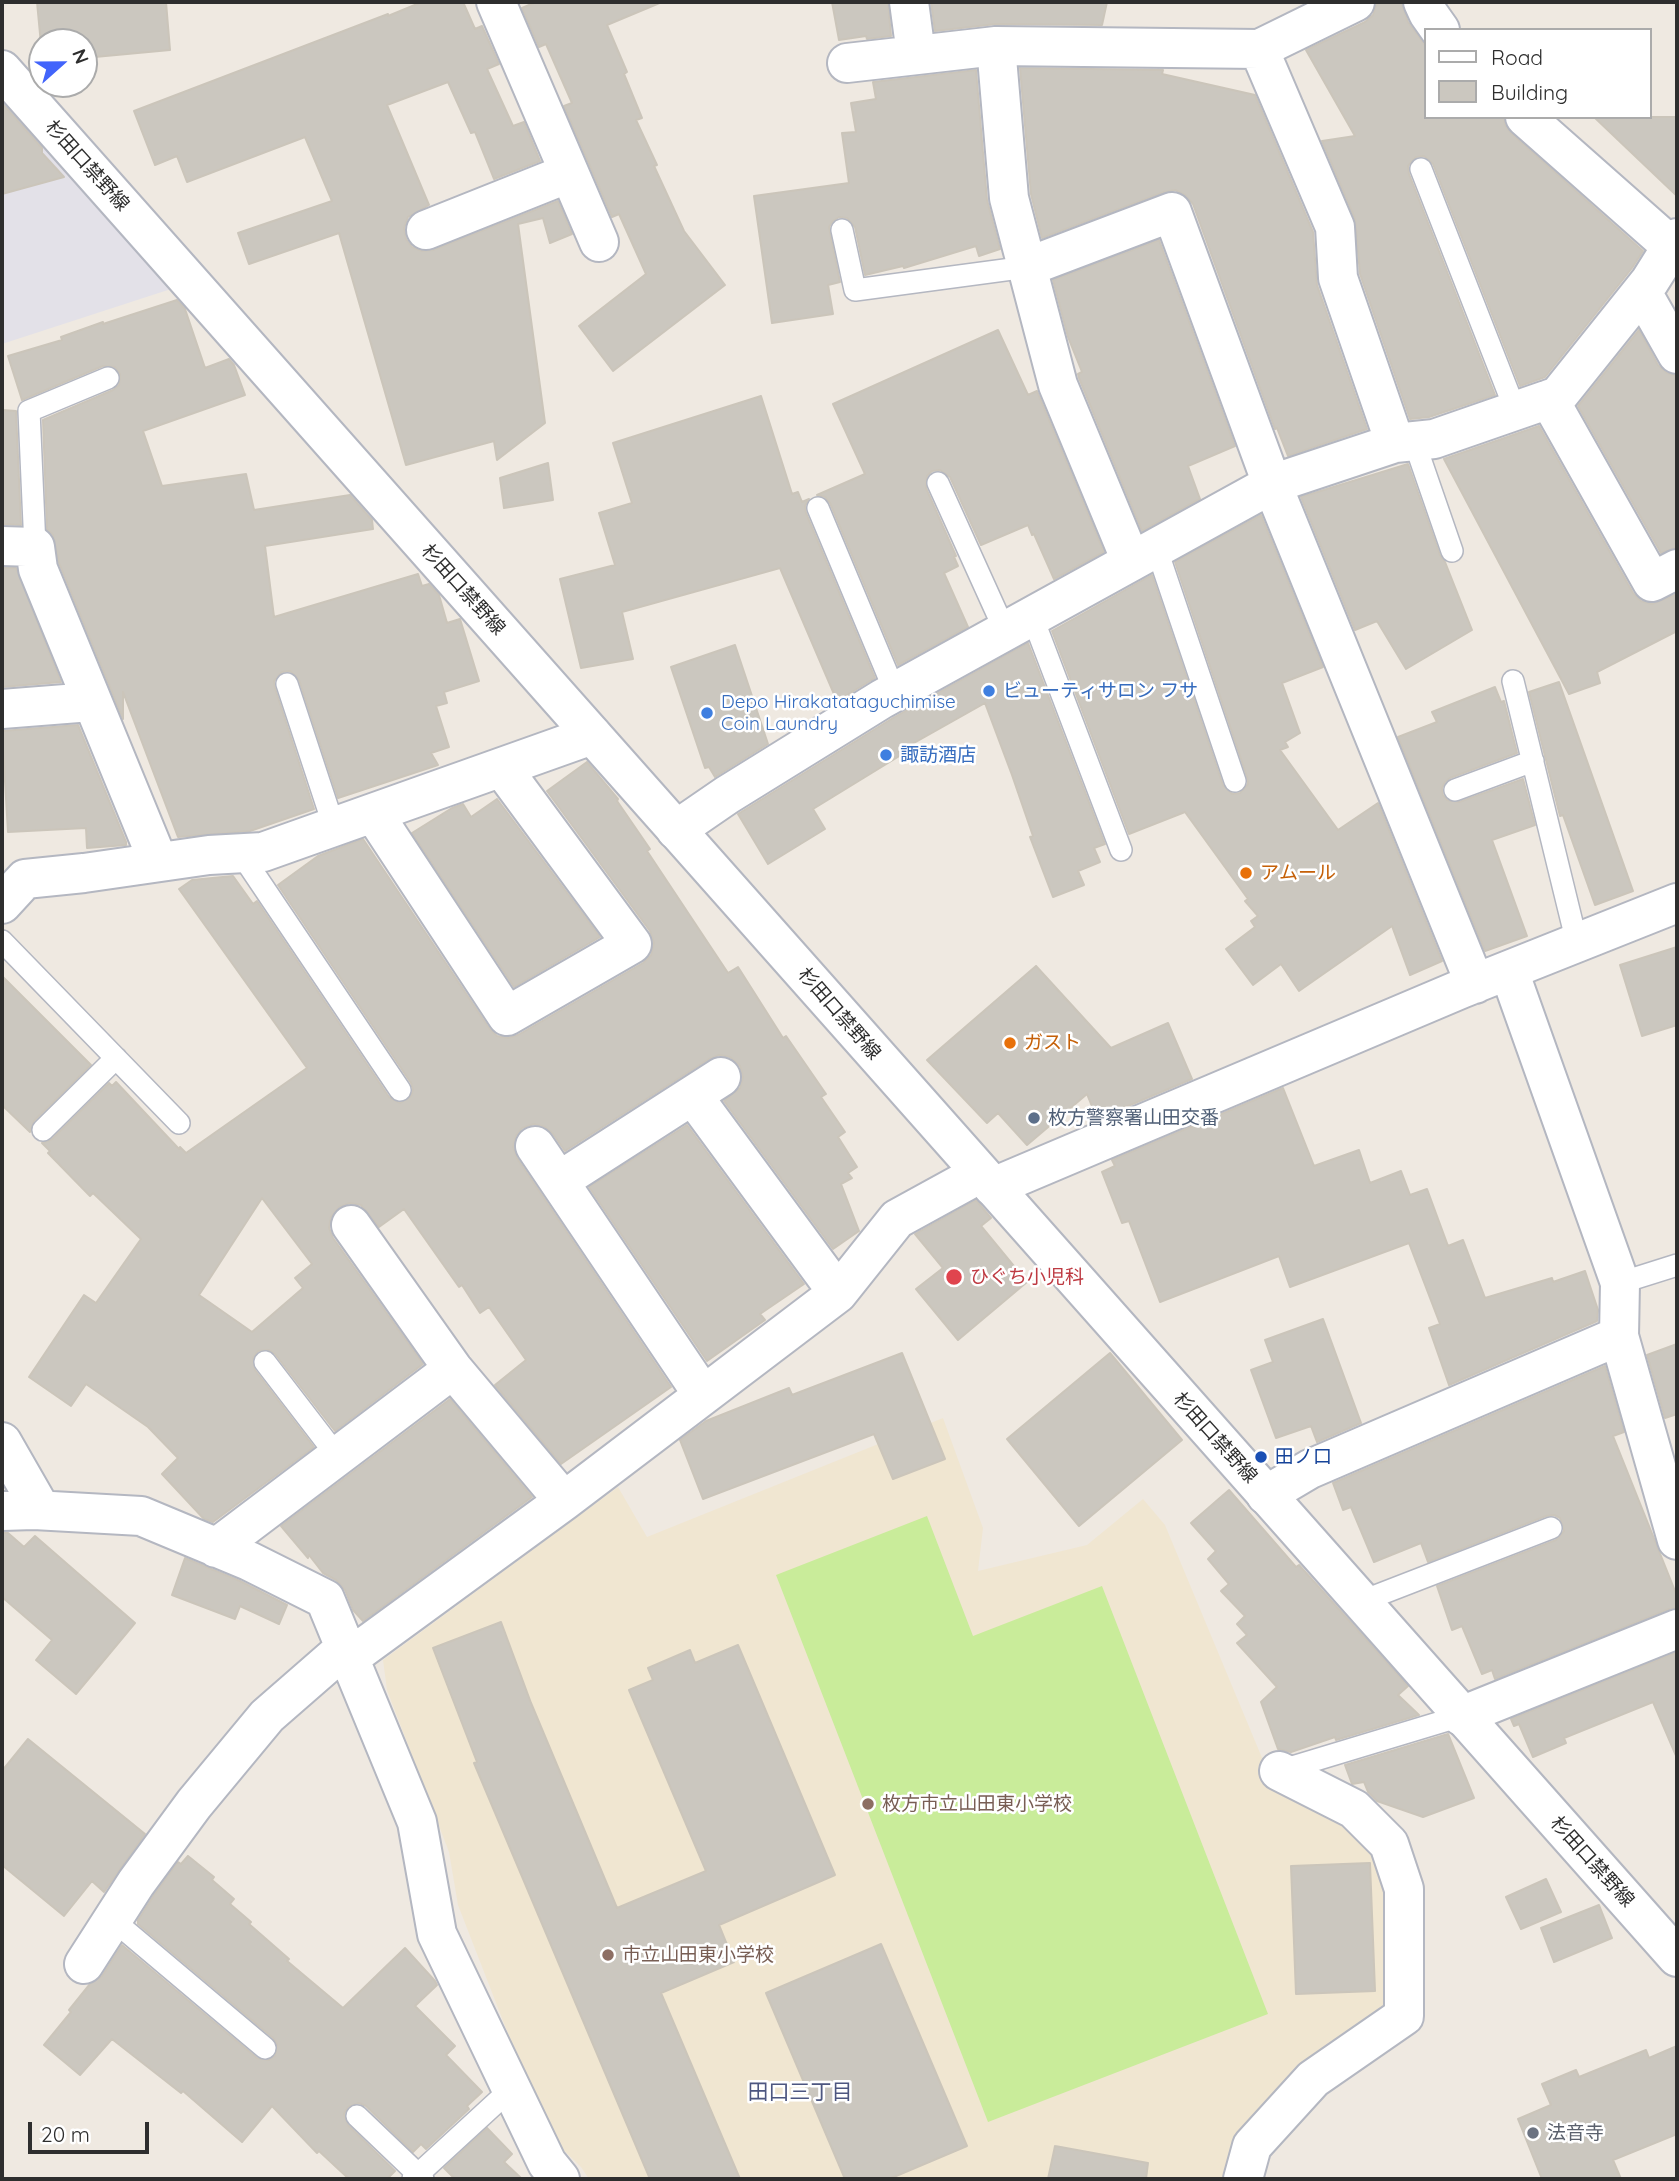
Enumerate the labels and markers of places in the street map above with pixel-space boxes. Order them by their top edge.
place label: ビューティサロン フサ [1003,680,1198,702]
marker: ビューティサロン フサ [981,683,997,699]
place label: Depo Hirakatataguchimise Coin Laundry [721,691,956,735]
marker: Depo Hirakatataguchimise Coin Laundry [699,705,715,721]
place label: 諏訪酒店 [900,744,976,766]
marker: 諏訪酒店 [878,747,894,763]
place label: アムール [1260,862,1336,884]
marker: アムール [1238,865,1254,881]
place label: ガスト [1024,1032,1081,1054]
marker: ガスト [1002,1035,1018,1051]
place label: 枚方警察署山田交番 [1048,1107,1219,1129]
marker: 枚方警察署山田交番 [1026,1110,1042,1126]
place label: ひぐち小児科 [970,1266,1084,1288]
marker: ひぐち小児科 [944,1267,964,1287]
place label: 田ノ口 [1275,1446,1332,1468]
marker: 田ノ口 [1253,1449,1269,1465]
place label: 枚方市立山田東小学校 [882,1793,1072,1815]
marker: 枚方市立山田東小学校 [860,1796,876,1812]
place label: 市立山田東小学校 [622,1944,774,1966]
marker: 市立山田東小学校 [600,1947,616,1963]
place label: 法音寺 [1547,2122,1604,2144]
marker: 法音寺 [1525,2125,1541,2141]

